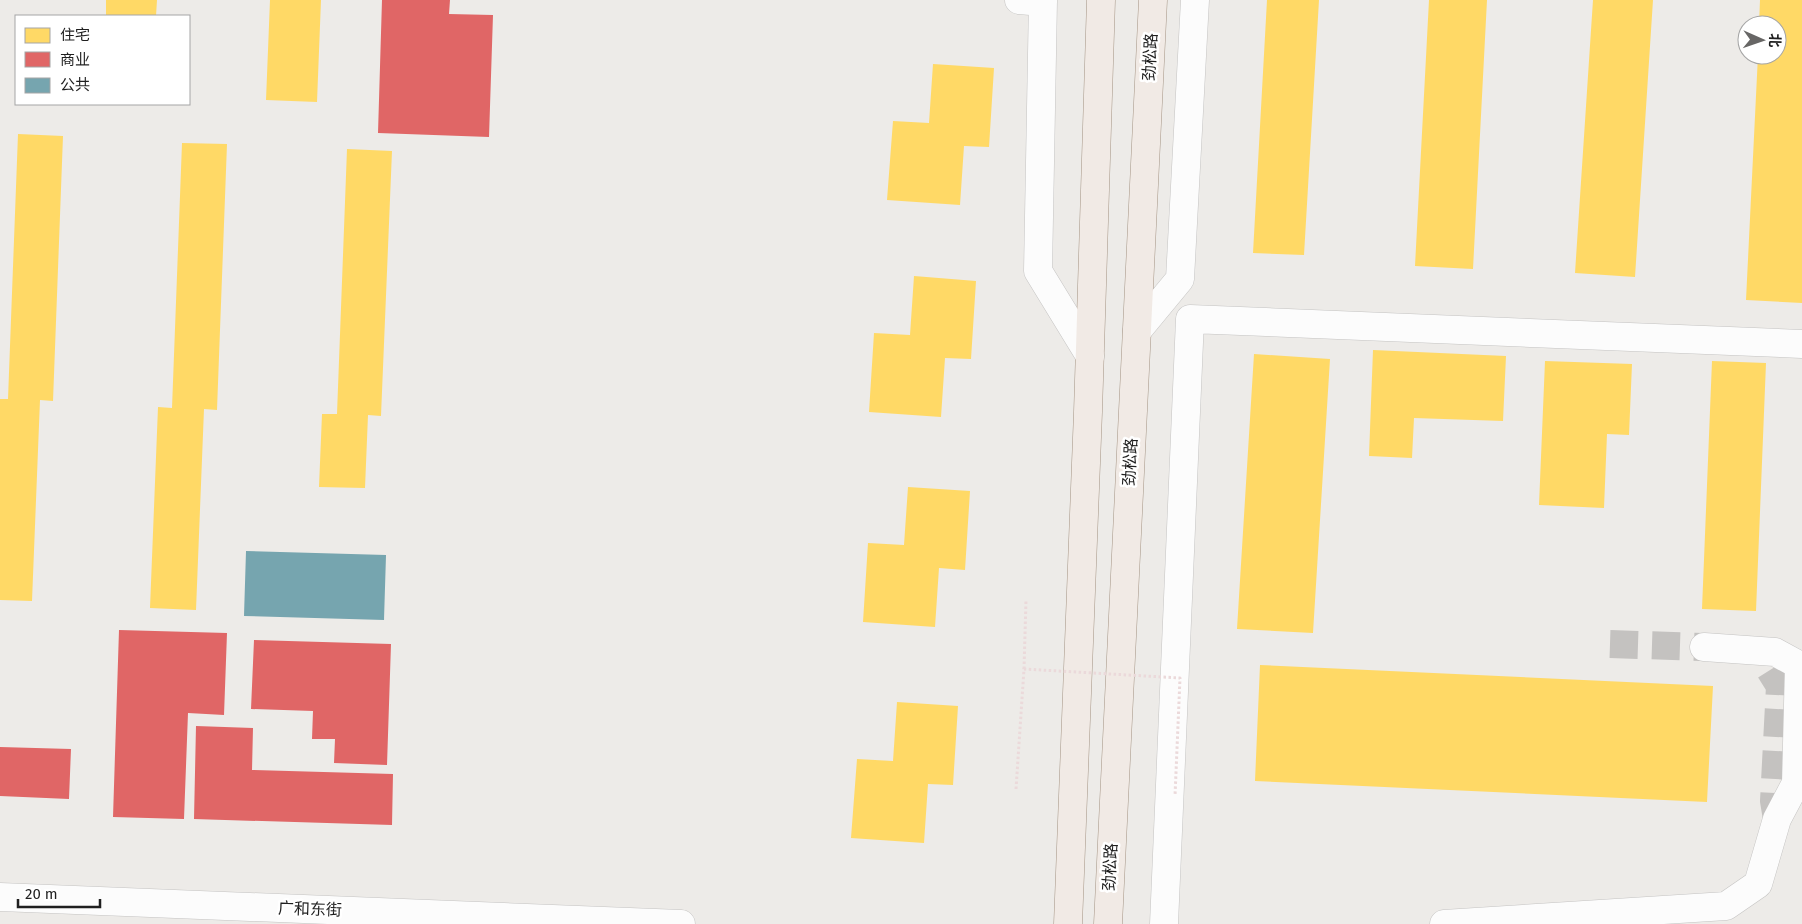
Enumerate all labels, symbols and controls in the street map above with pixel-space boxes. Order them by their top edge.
legend [15,15,190,105]
north arrow [1737,15,1787,65]
text: 住宅 [60,26,90,44]
street label: 劲松路 [1139,33,1161,81]
text: 北 [1766,33,1783,48]
text: 商业 [60,51,90,69]
text: 公共 [60,76,90,94]
street label: 劲松路 [1119,438,1141,486]
street label: 劲松路 [1099,843,1121,891]
scale bar [18,876,100,908]
text: 20 m [25,885,58,903]
street label: 广和东街 [278,898,342,920]

